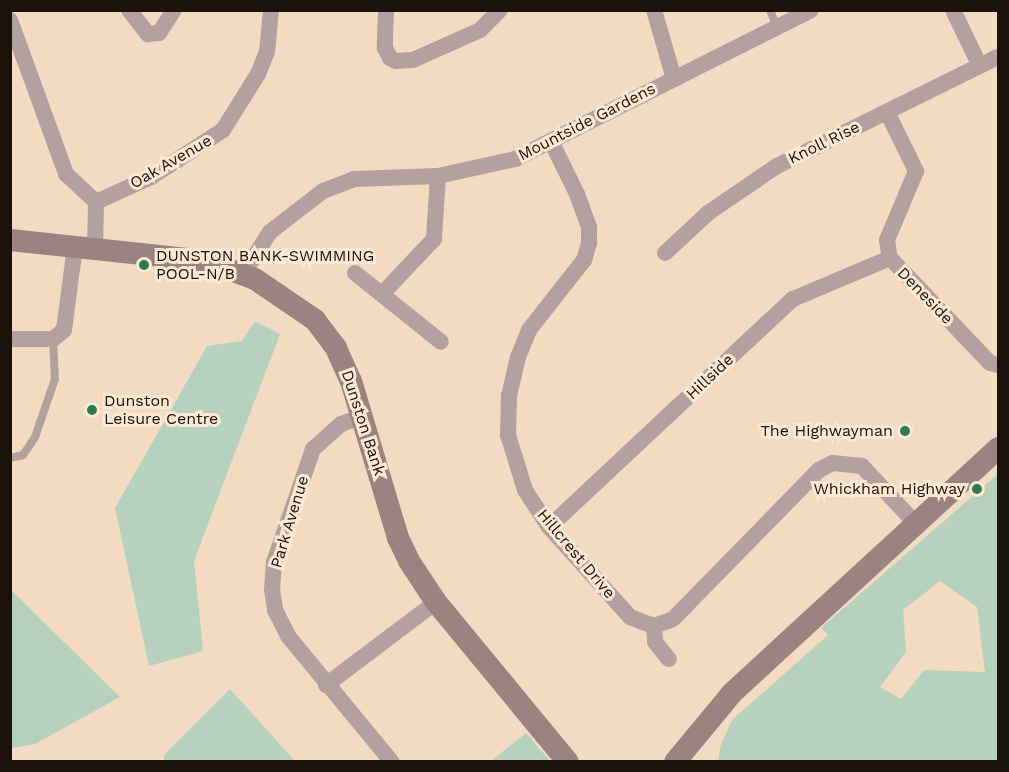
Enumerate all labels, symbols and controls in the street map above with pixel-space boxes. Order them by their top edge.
street label: Mountside Gardens [515,79,659,165]
street label: Knoll Rise [785,117,863,169]
street label: Oak Avenue [126,131,216,193]
place label: DUNSTON BANK-SWIMMING POOL-N/B [156,246,374,284]
marker: DUNSTON BANK-SWIMMING POOL-N/B [137,258,151,272]
street label: Deneside [893,263,957,329]
street label: Hillside [682,350,738,404]
street label: Dunston Bank [337,368,389,478]
place label: Dunston Leisure Centre [104,391,218,429]
marker: Dunston Leisure Centre [85,403,99,417]
place label: The Highwayman [761,421,893,441]
marker: The Highwayman [898,424,912,438]
street label: Park Avenue [267,473,313,571]
place label: Whickham Highway [813,479,965,499]
marker: Whickham Highway [970,482,984,496]
street label: Hillcrest Drive [533,505,619,603]

